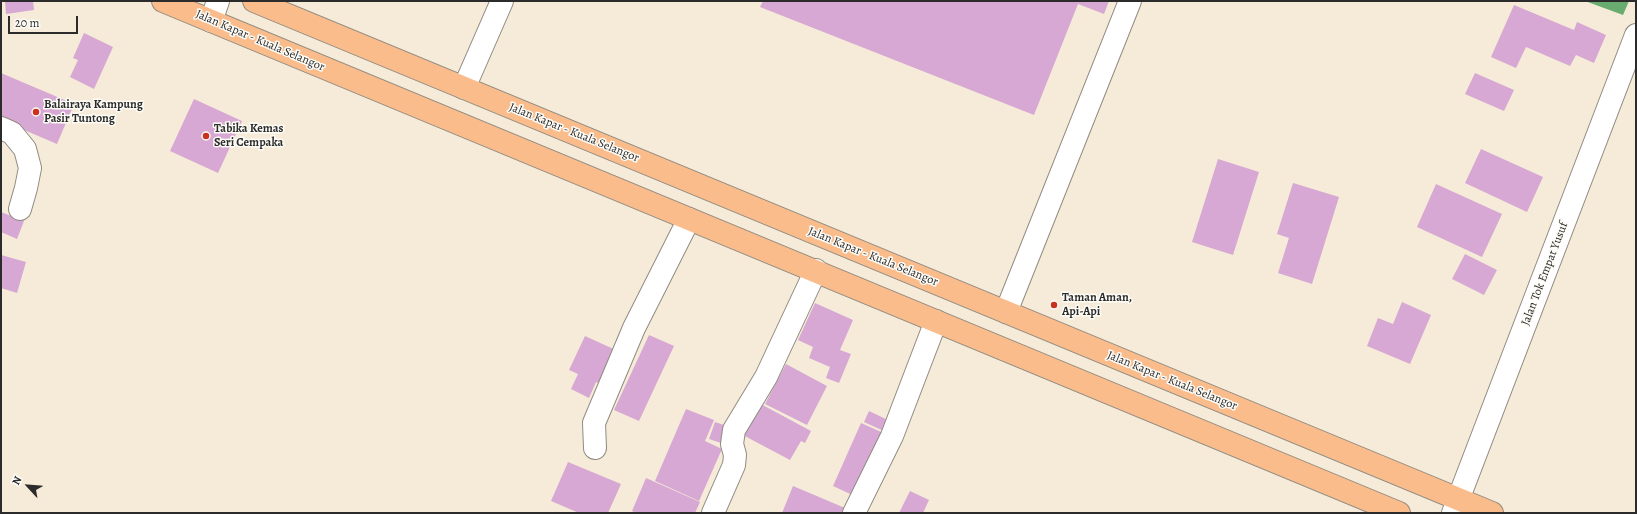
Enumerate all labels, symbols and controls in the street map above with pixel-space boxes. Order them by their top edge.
street label: Jalan Kapar - Kuala Selangor [193,7,327,75]
scale bar [10,8,80,34]
text: 20 m [15,15,39,31]
place label: Balairaya Kampung Pasir Tuntong [44,98,143,126]
street label: Jalan Kapar - Kuala Selangor [507,100,641,166]
marker: Balairaya Kampung Pasir Tuntong [31,107,41,117]
place label: Tabika Kemas Seri Cempaka [214,122,283,150]
marker: Tabika Kemas Seri Cempaka [201,131,211,141]
street label: Jalan Tok Empat Yusuf [1519,220,1571,328]
street label: Jalan Kapar - Kuala Selangor [806,224,940,290]
place label: Taman Aman, Api-Api [1062,291,1132,319]
marker: Taman Aman, Api-Api [1049,300,1059,310]
street label: Jalan Kapar - Kuala Selangor [1105,348,1239,414]
north arrow [8,466,48,506]
text: N [8,474,25,487]

